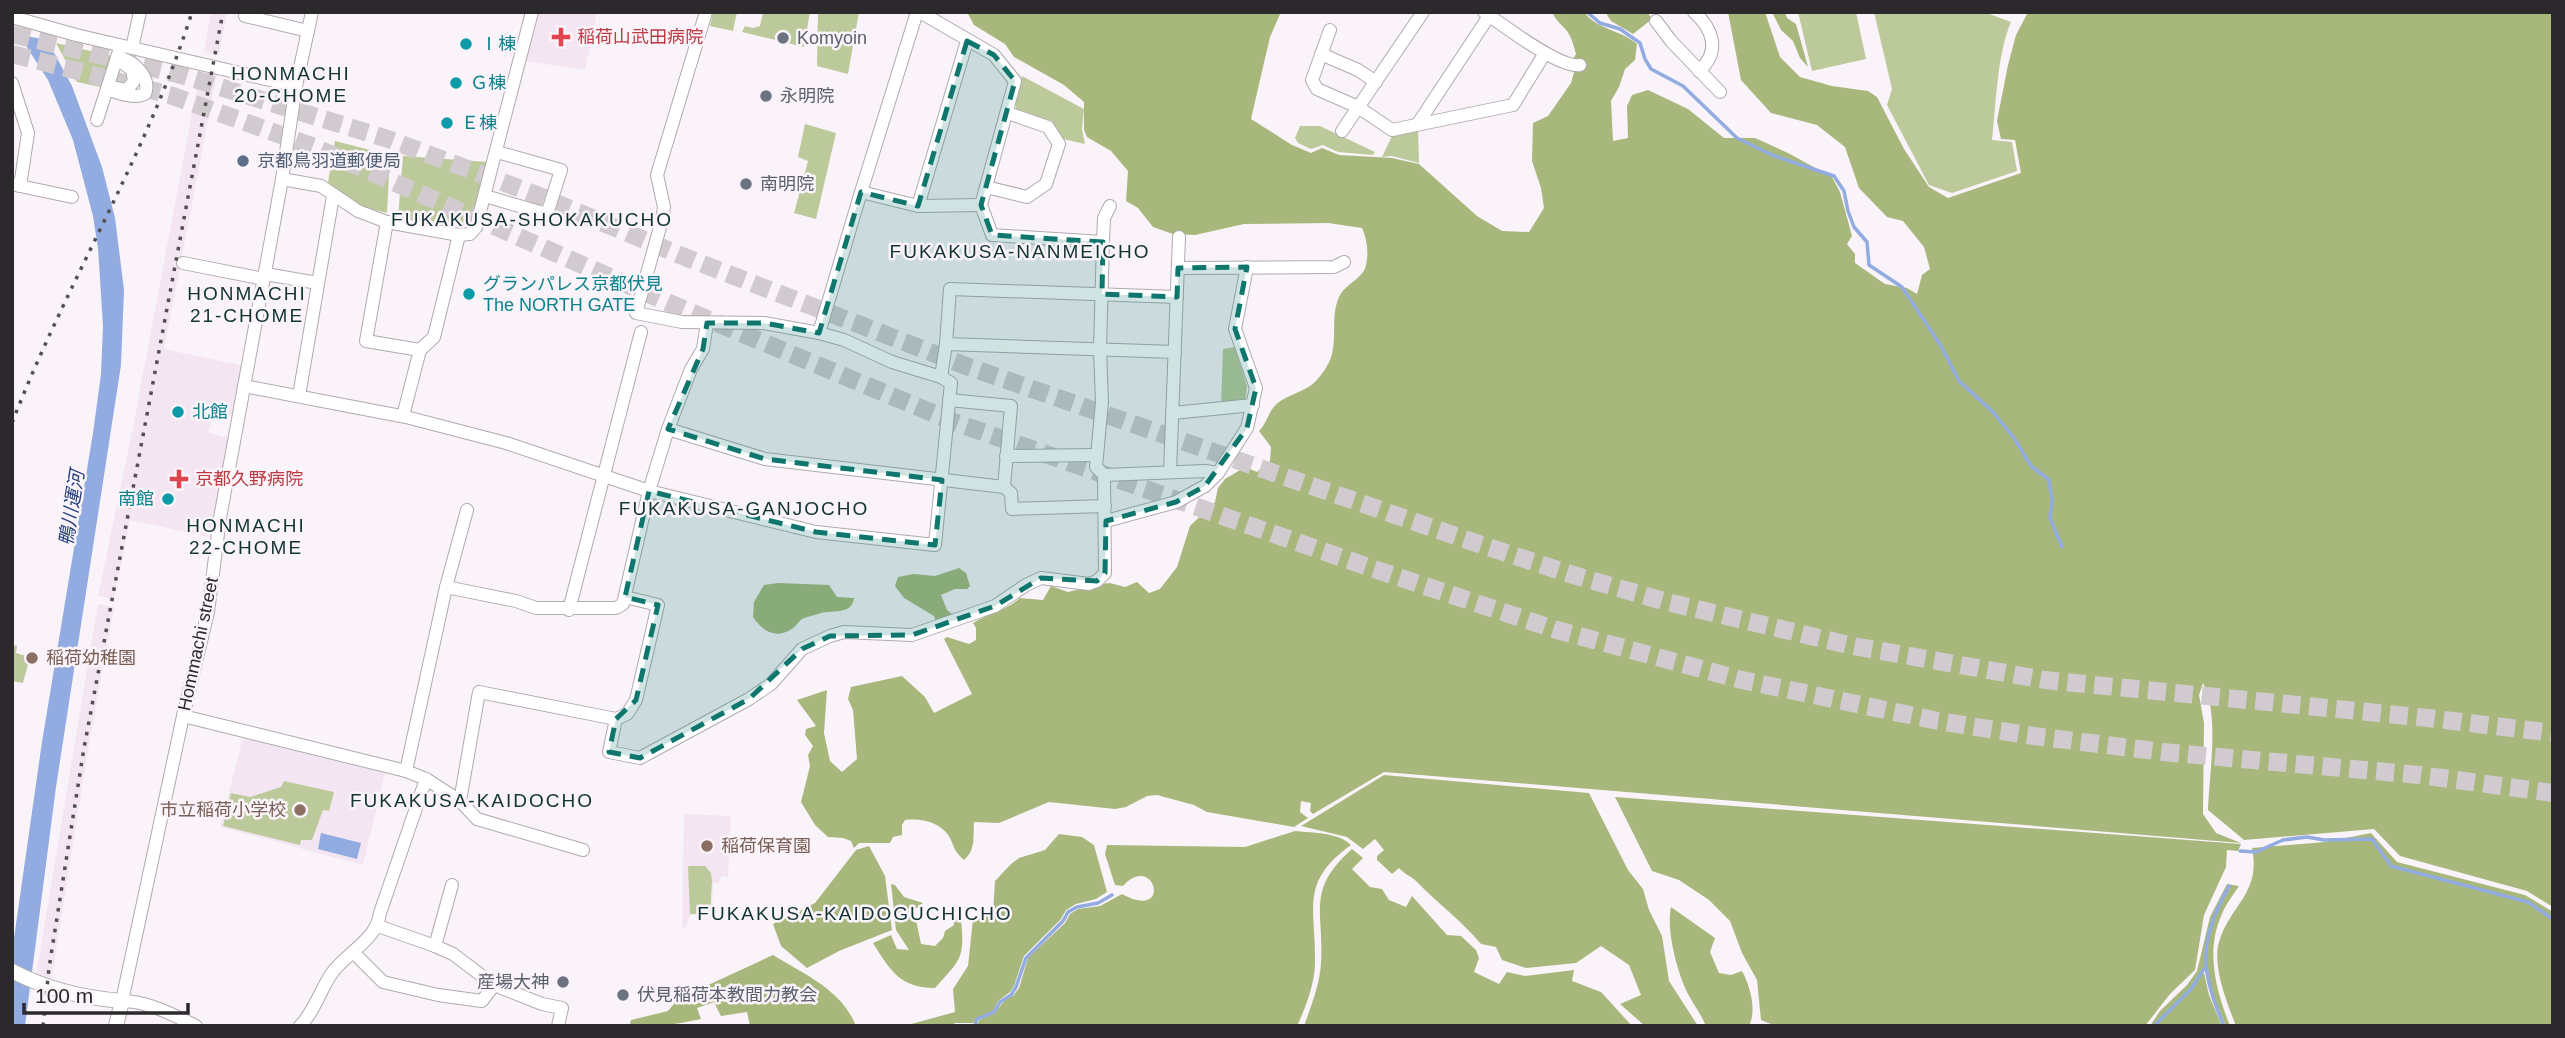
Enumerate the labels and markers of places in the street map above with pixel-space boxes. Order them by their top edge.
marker: 稲荷山武田病院 [551,27,571,47]
place label: 稲荷山武田病院 [577,27,703,47]
place label: Komyoin [797,28,867,48]
marker: Komyoin [775,30,791,46]
place label: Ⅰ棟 [480,34,516,54]
marker: Ⅰ棟 [458,36,474,52]
place label: Ｇ棟 [470,73,506,93]
marker: Ｇ棟 [448,75,464,91]
place label: 永明院 [780,86,834,106]
marker: 永明院 [758,88,774,104]
place label: Ｅ棟 [461,113,497,133]
marker: Ｅ棟 [439,115,455,131]
place label: 京都鳥羽道郵便局 [257,151,401,171]
marker: 京都鳥羽道郵便局 [235,153,251,169]
place label: 南明院 [760,174,814,194]
marker: 南明院 [738,176,754,192]
place label: グランパレス京都伏見 The NORTH GATE [483,274,663,315]
marker: グランパレス京都伏見 The NORTH GATE [461,286,477,302]
place label: 北館 [192,402,228,422]
marker: 北館 [170,404,186,420]
marker: 京都久野病院 [169,469,189,489]
place label: 京都久野病院 [195,469,303,489]
place label: 南館 [118,489,154,509]
marker: 南館 [160,491,176,507]
place label: 稲荷幼稚園 [46,648,136,668]
marker: 稲荷幼稚園 [24,650,40,666]
place label: 市立稲荷小学校 [160,800,286,820]
marker: 市立稲荷小学校 [292,802,308,818]
place label: 稲荷保育園 [721,836,811,856]
marker: 稲荷保育園 [699,838,715,854]
place label: 産場大神 [477,972,549,992]
marker: 産場大神 [555,974,571,990]
place label: 伏見稲荷本教間力教会 [637,985,817,1005]
marker: 伏見稲荷本教間力教会 [615,987,631,1003]

